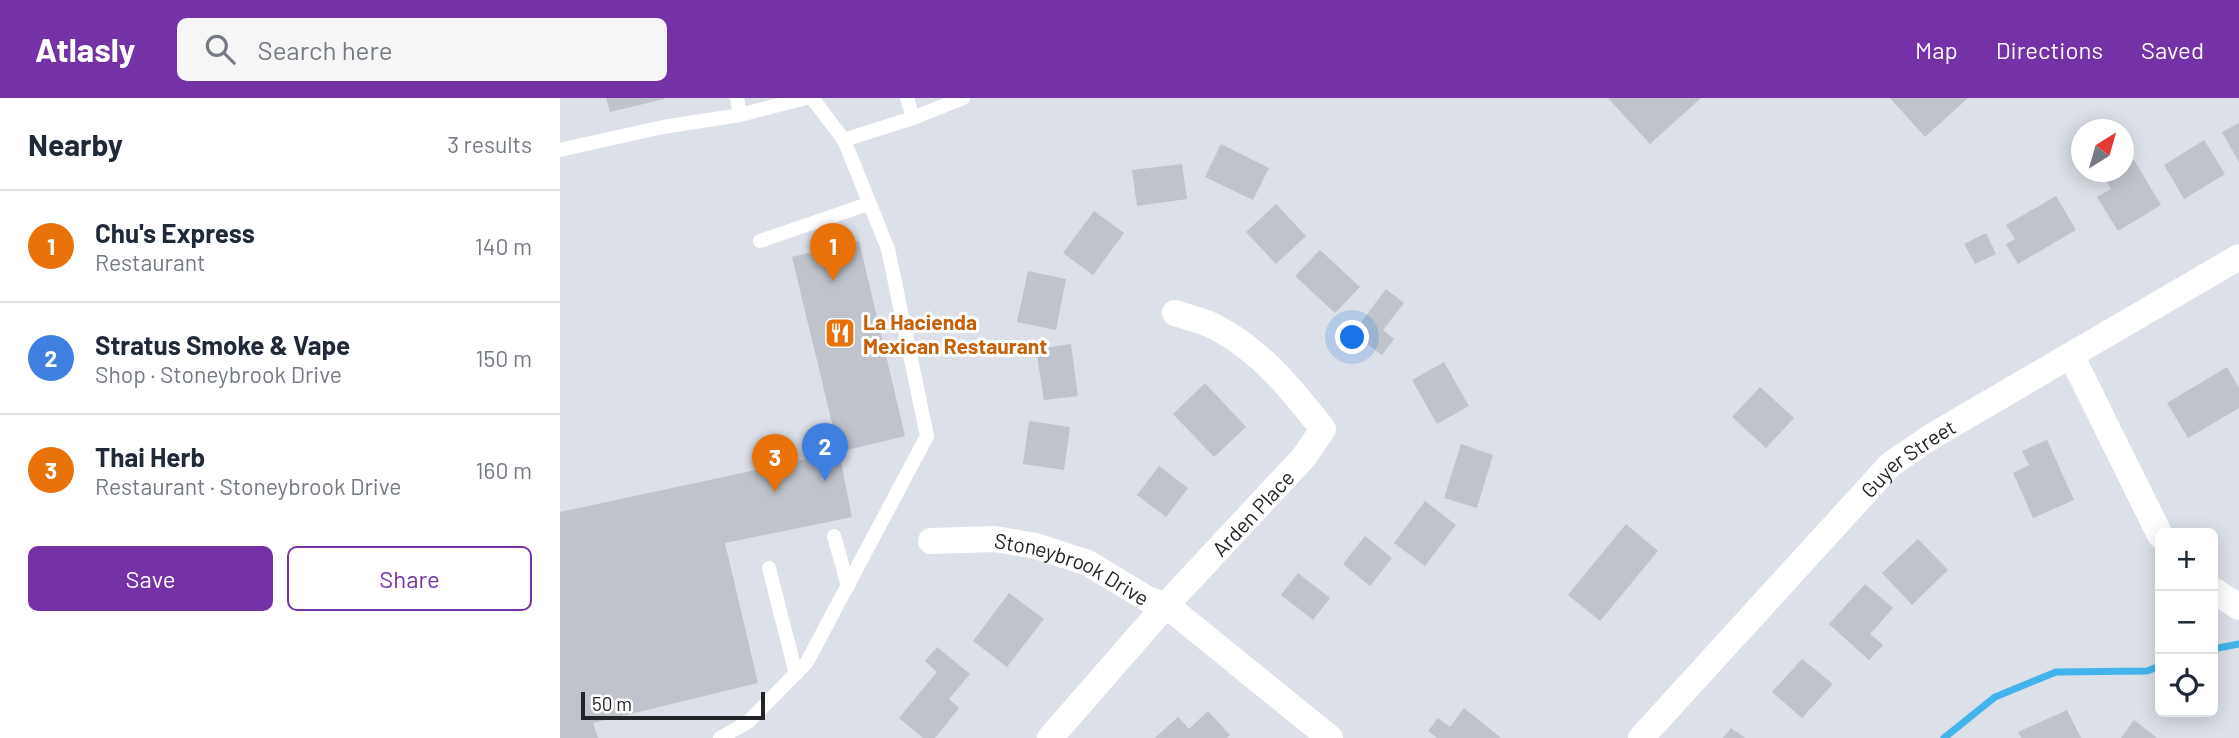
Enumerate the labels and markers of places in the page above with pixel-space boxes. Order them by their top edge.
pin: 1 [810,223,856,281]
place label: La Hacienda Mexican Restaurant [863,309,1047,358]
restaurant icon: La Hacienda Mexican Restaurant [823,316,857,350]
pin: 2 [802,423,848,481]
pin: 3 [752,434,798,492]

